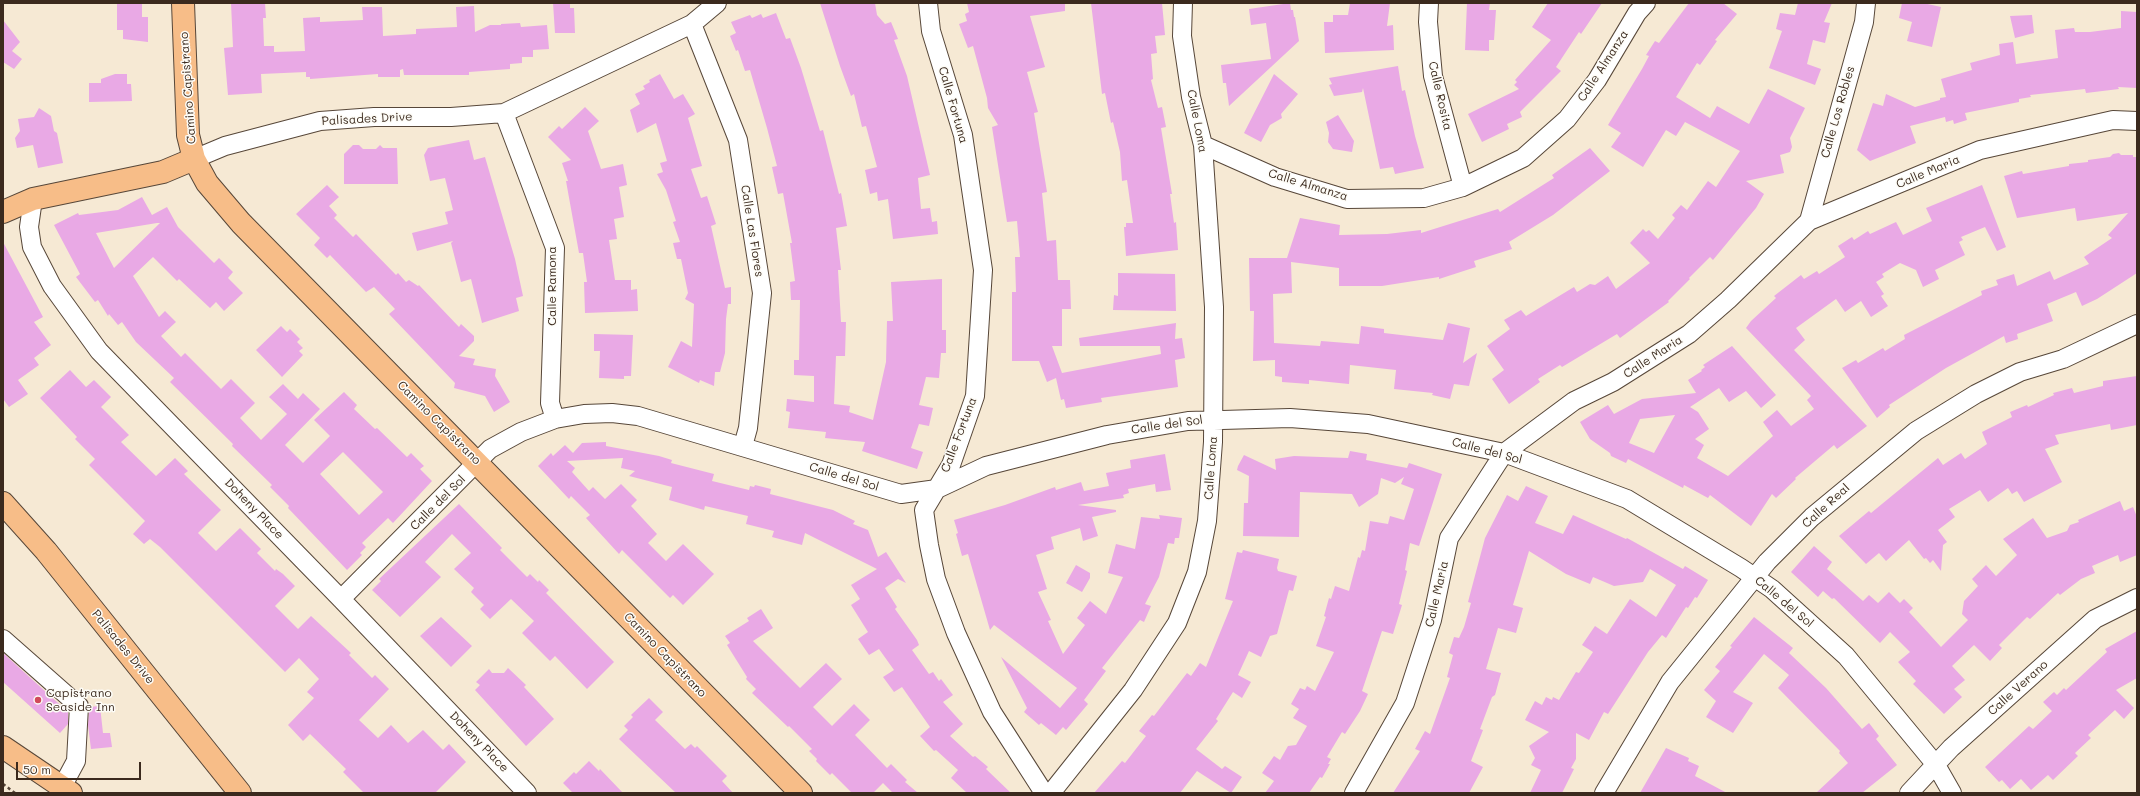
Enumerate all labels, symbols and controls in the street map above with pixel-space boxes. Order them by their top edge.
street label: Calle Almanza [1574,27,1632,105]
street label: Camino Capistrano [177,31,199,145]
street label: Calle Rosita [1425,60,1455,132]
street label: Calle Los Robles [1818,64,1858,160]
street label: Calle Fortuna [935,65,971,145]
street label: Calle Loma [1184,88,1210,154]
street label: Palisades Drive [321,109,413,129]
street label: Calle Maria [1894,152,1962,192]
street label: Calle Almanza [1266,166,1350,204]
street label: Calle Las Flores [738,184,766,278]
street label: Calle Ramona [545,246,559,326]
street label: Calle Maria [1621,333,1685,381]
street label: Camino Capistrano [394,378,484,468]
street label: Calle Fortuna [938,395,980,475]
street label: Calle del Sol [1130,413,1204,437]
street label: Calle del Sol [1450,435,1524,467]
street label: Calle Loma [1202,436,1220,500]
street label: Calle del Sol [807,460,881,494]
street label: Calle del Sol [407,472,469,534]
street label: Doheny Place [222,476,286,542]
street label: Calle Real [1799,481,1853,531]
street label: Calle Maria [1422,559,1452,629]
street label: Calle del Sol [1752,573,1816,631]
street label: Palisades Drive [89,607,157,687]
street label: Camino Capistrano [621,610,709,700]
street label: Calle Verano [1985,657,2051,719]
place label: Capistrano Seaside Inn [46,686,115,714]
marker: Capistrano Seaside Inn [33,695,43,705]
street label: Doheny Place [447,709,511,775]
scale bar [18,754,143,780]
text: 50 m [23,761,51,777]

